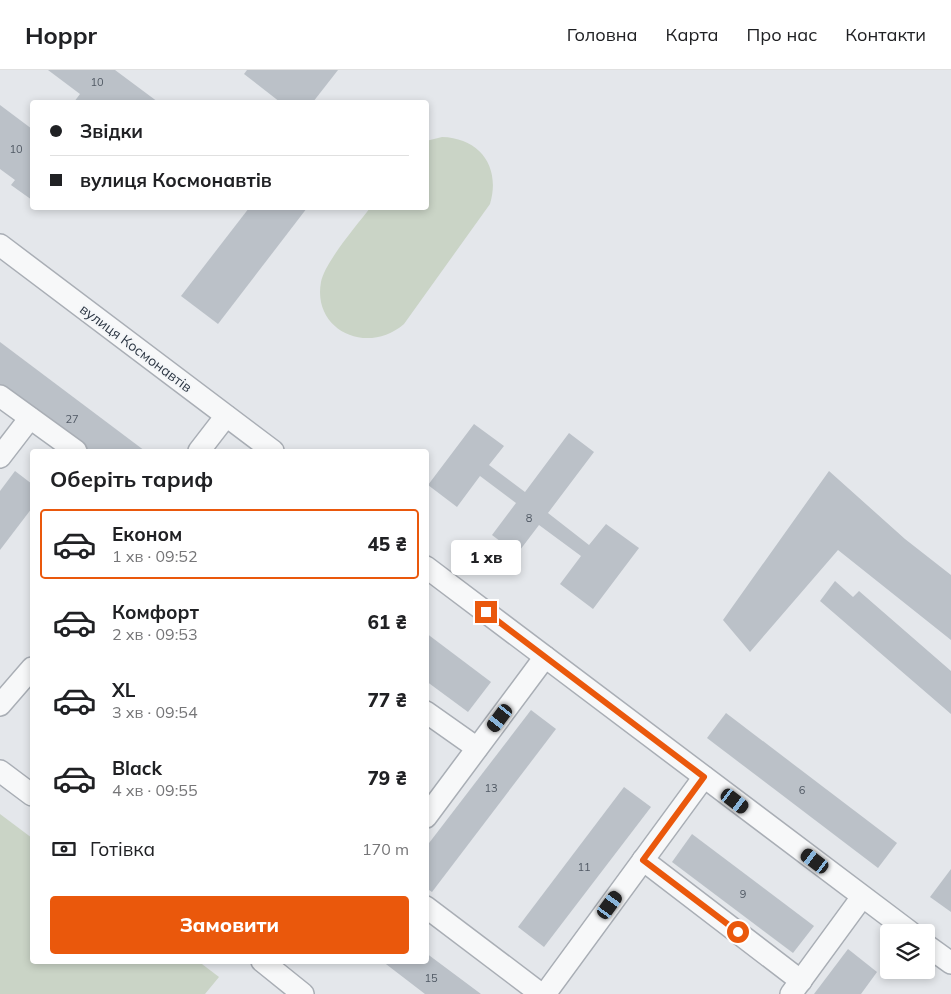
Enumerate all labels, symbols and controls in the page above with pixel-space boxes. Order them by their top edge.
text: Hoppr [25,20,97,50]
text: Головна [567,23,638,46]
text: Карта [666,23,719,46]
text: Про нас [747,23,817,46]
text: Контакти [845,23,926,46]
house number: 10 [90,75,104,89]
text: Звідки [80,119,143,143]
house number: 10 [9,142,23,156]
text: вулиця Космонавтів [80,168,272,192]
street label: вулиця Космонавтів [76,300,196,396]
house number: 27 [65,412,79,426]
text: Оберіть тариф [50,465,213,493]
house number: 8 [526,511,533,525]
icon: car [52,522,97,567]
text: Економ [112,522,182,546]
text: 45 ₴ [367,532,407,556]
callout: 1 хв [451,540,521,574]
text: 1 хв · 09:52 [112,546,198,566]
text: 1 хв [470,547,502,567]
icon: car [52,600,97,645]
text: Комфорт [112,600,199,624]
route end [475,601,497,623]
text: 61 ₴ [367,610,407,634]
text: 2 хв · 09:53 [112,624,198,644]
icon: car [52,678,97,723]
text: XL [112,678,135,702]
text: 77 ₴ [367,688,407,712]
text: 3 хв · 09:54 [112,702,198,722]
car [484,702,515,734]
icon: car [52,756,97,801]
text: Black [112,756,162,780]
text: 79 ₴ [367,766,407,790]
text: 4 хв · 09:55 [112,780,198,800]
house number: 13 [484,781,498,795]
house number: 6 [799,783,806,797]
car [718,786,751,816]
icon: cash [50,835,78,863]
text: Готівка [90,837,155,861]
text: 170 m [362,839,409,859]
car [798,846,831,876]
house number: 11 [577,860,591,874]
house number: 9 [740,887,746,901]
car [595,888,624,922]
button: Замовити [50,896,409,954]
route start [727,921,749,943]
map controls [880,924,935,979]
button: layers [880,924,935,979]
house number: 15 [424,971,438,985]

